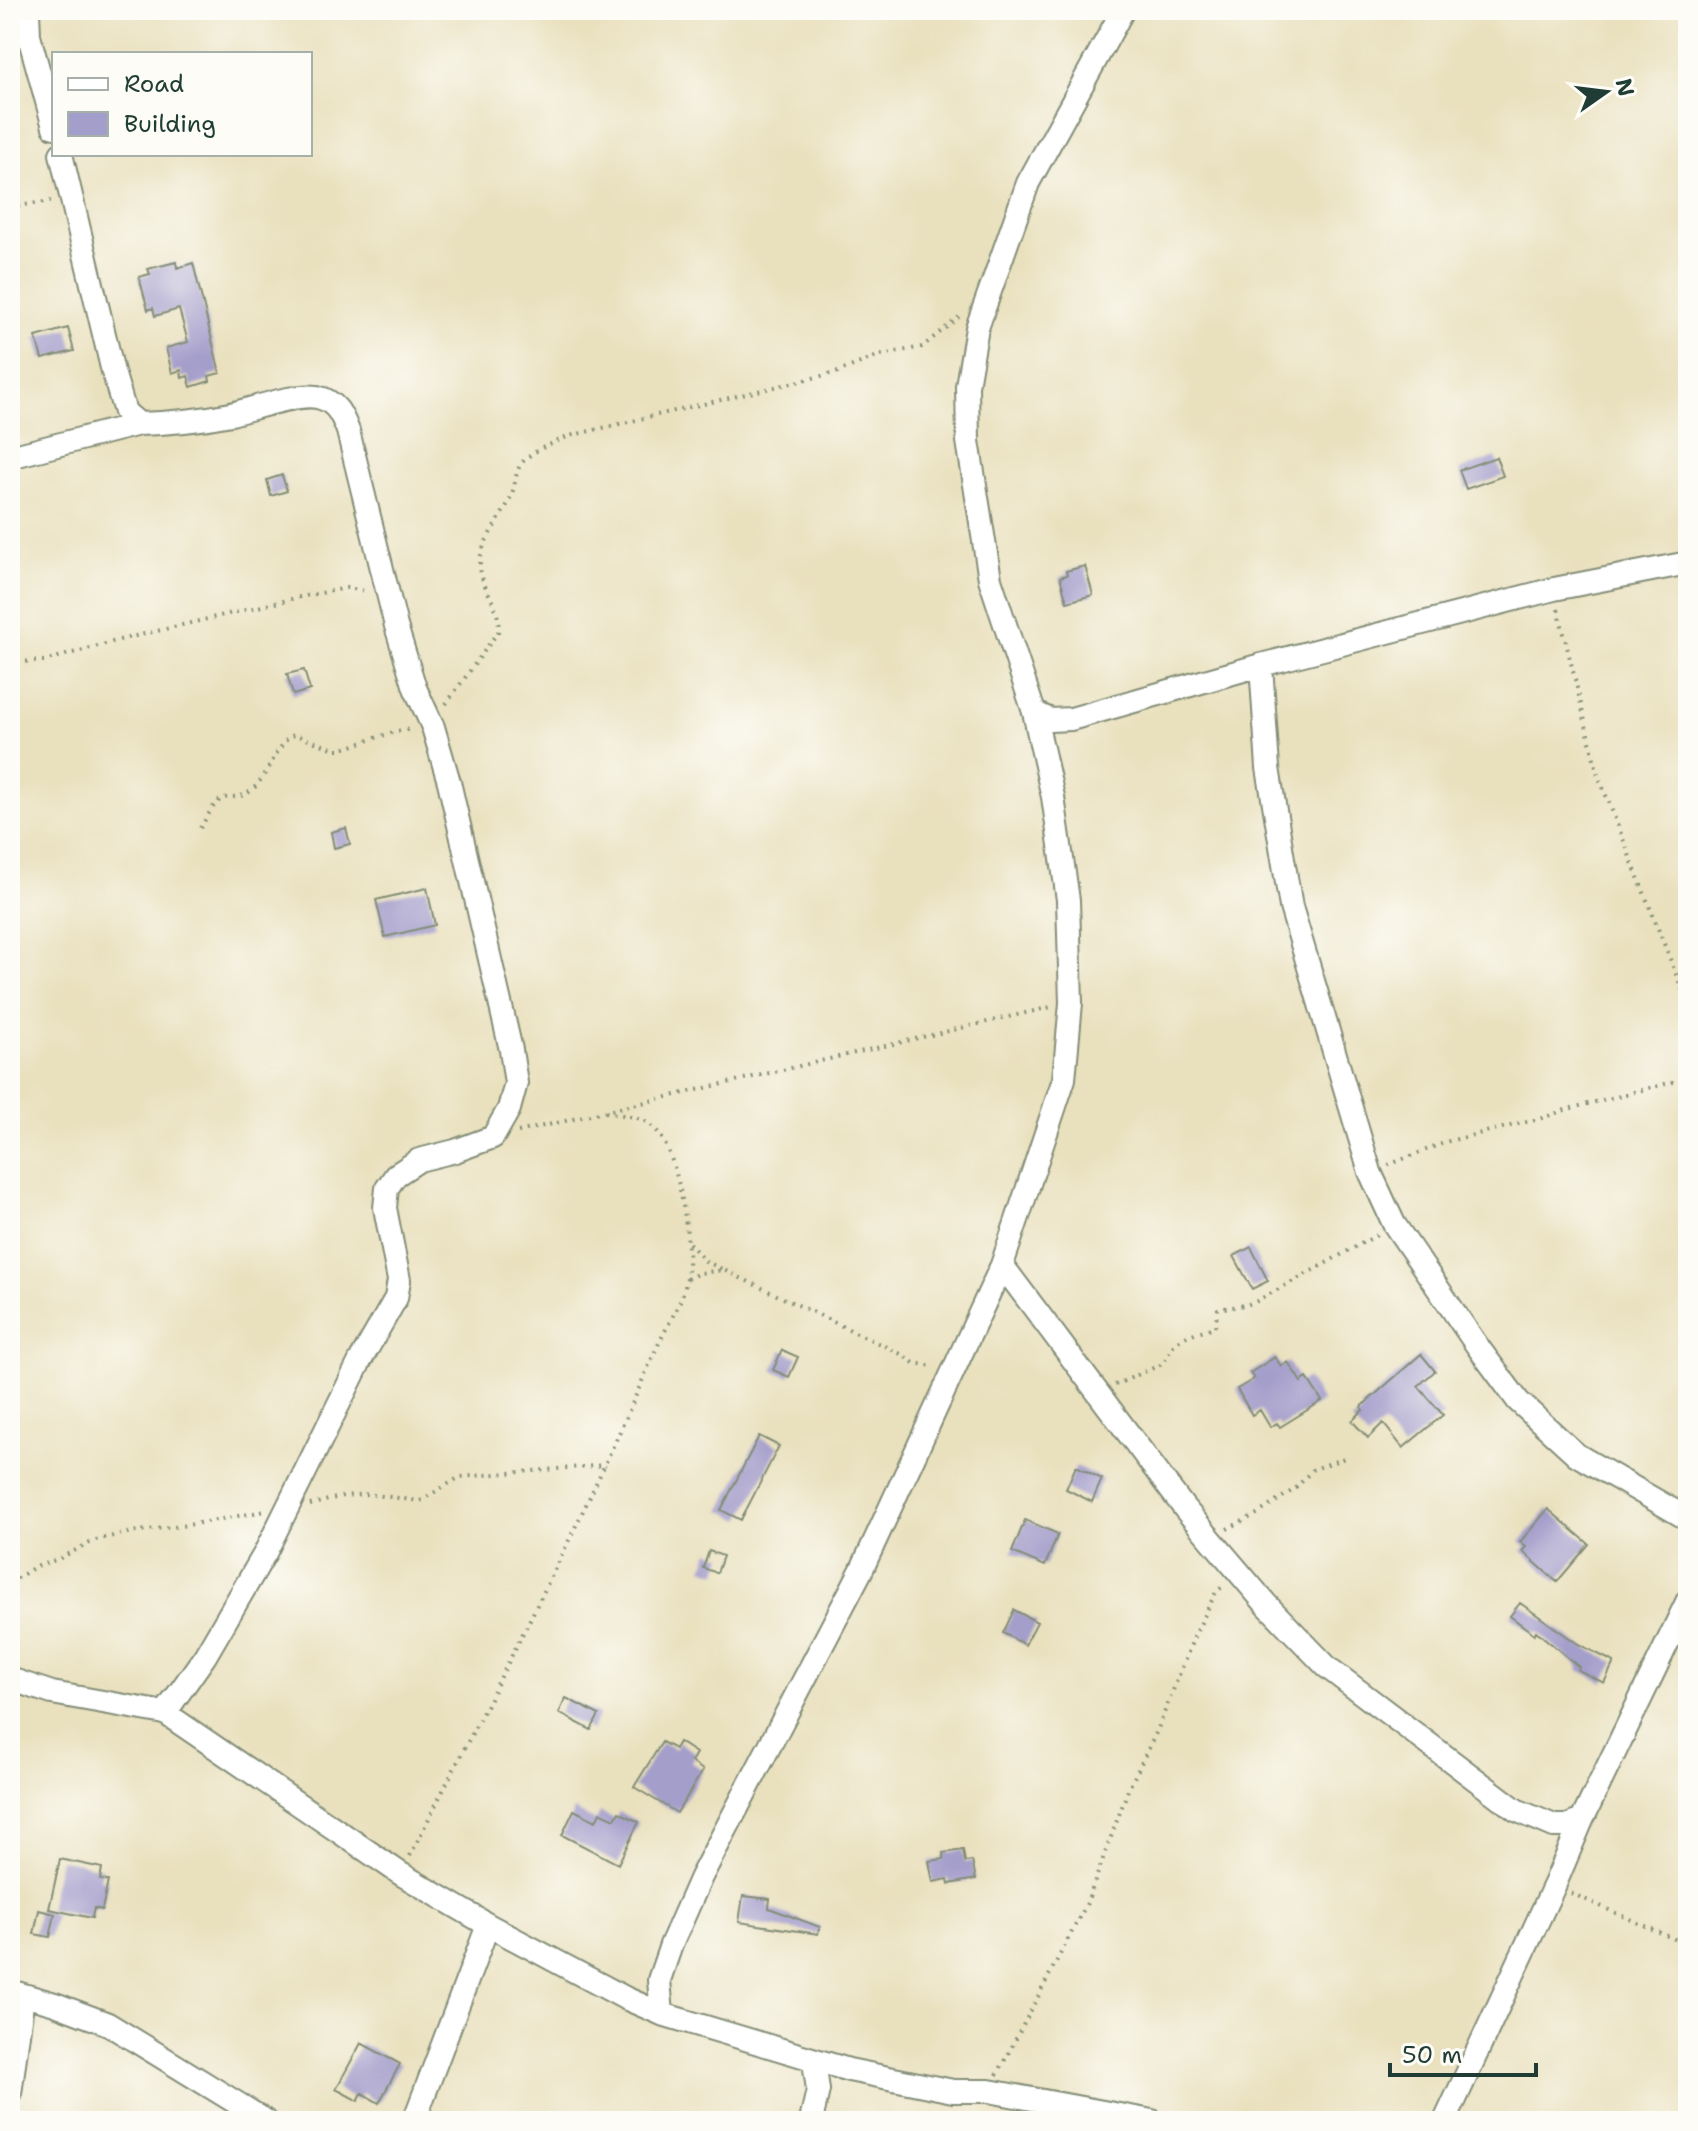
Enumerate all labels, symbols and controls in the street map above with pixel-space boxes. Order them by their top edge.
legend [52,52,312,156]
north arrow [1566,52,1646,132]
text: Road [124,68,184,100]
text: N [1609,75,1641,99]
text: Building [124,108,216,140]
scale bar [1390,2027,1536,2077]
text: 50 m [1402,2039,1462,2071]

